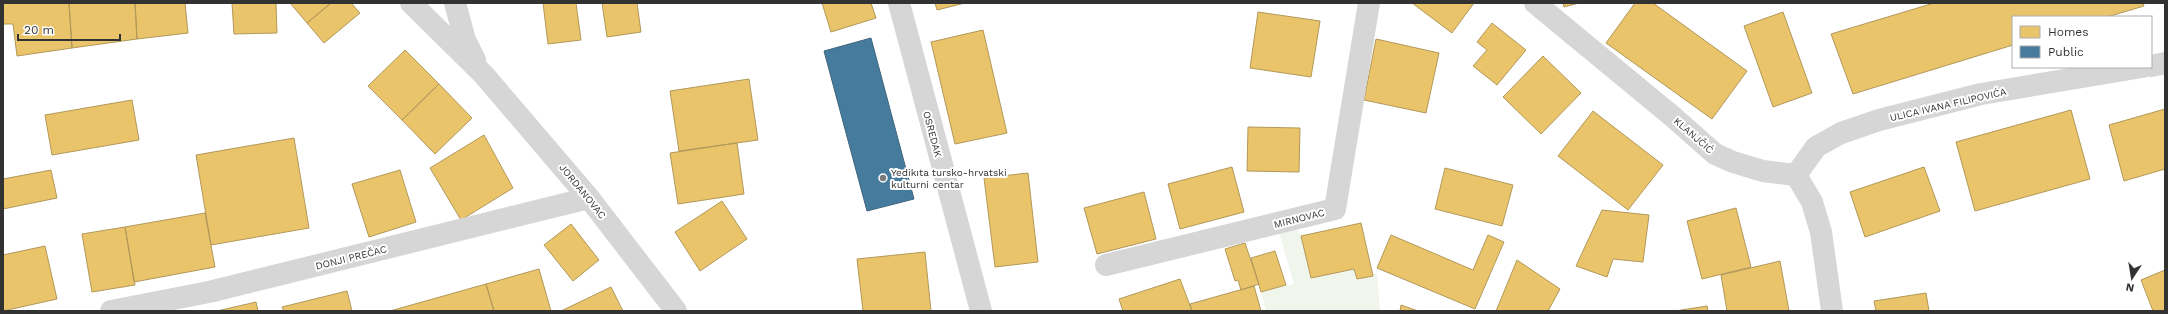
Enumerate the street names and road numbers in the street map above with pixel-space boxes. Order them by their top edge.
street label: ULICA IVANA FILIPOVIĆA [1889,86,2008,123]
street label: OSREDAK [921,110,944,159]
street label: KLANJČIĆ [1672,115,1716,156]
street label: JORDANOVAC [557,162,608,221]
street label: MIRNOVAC [1273,207,1326,230]
street label: DONJI PREČAC [314,243,388,272]

